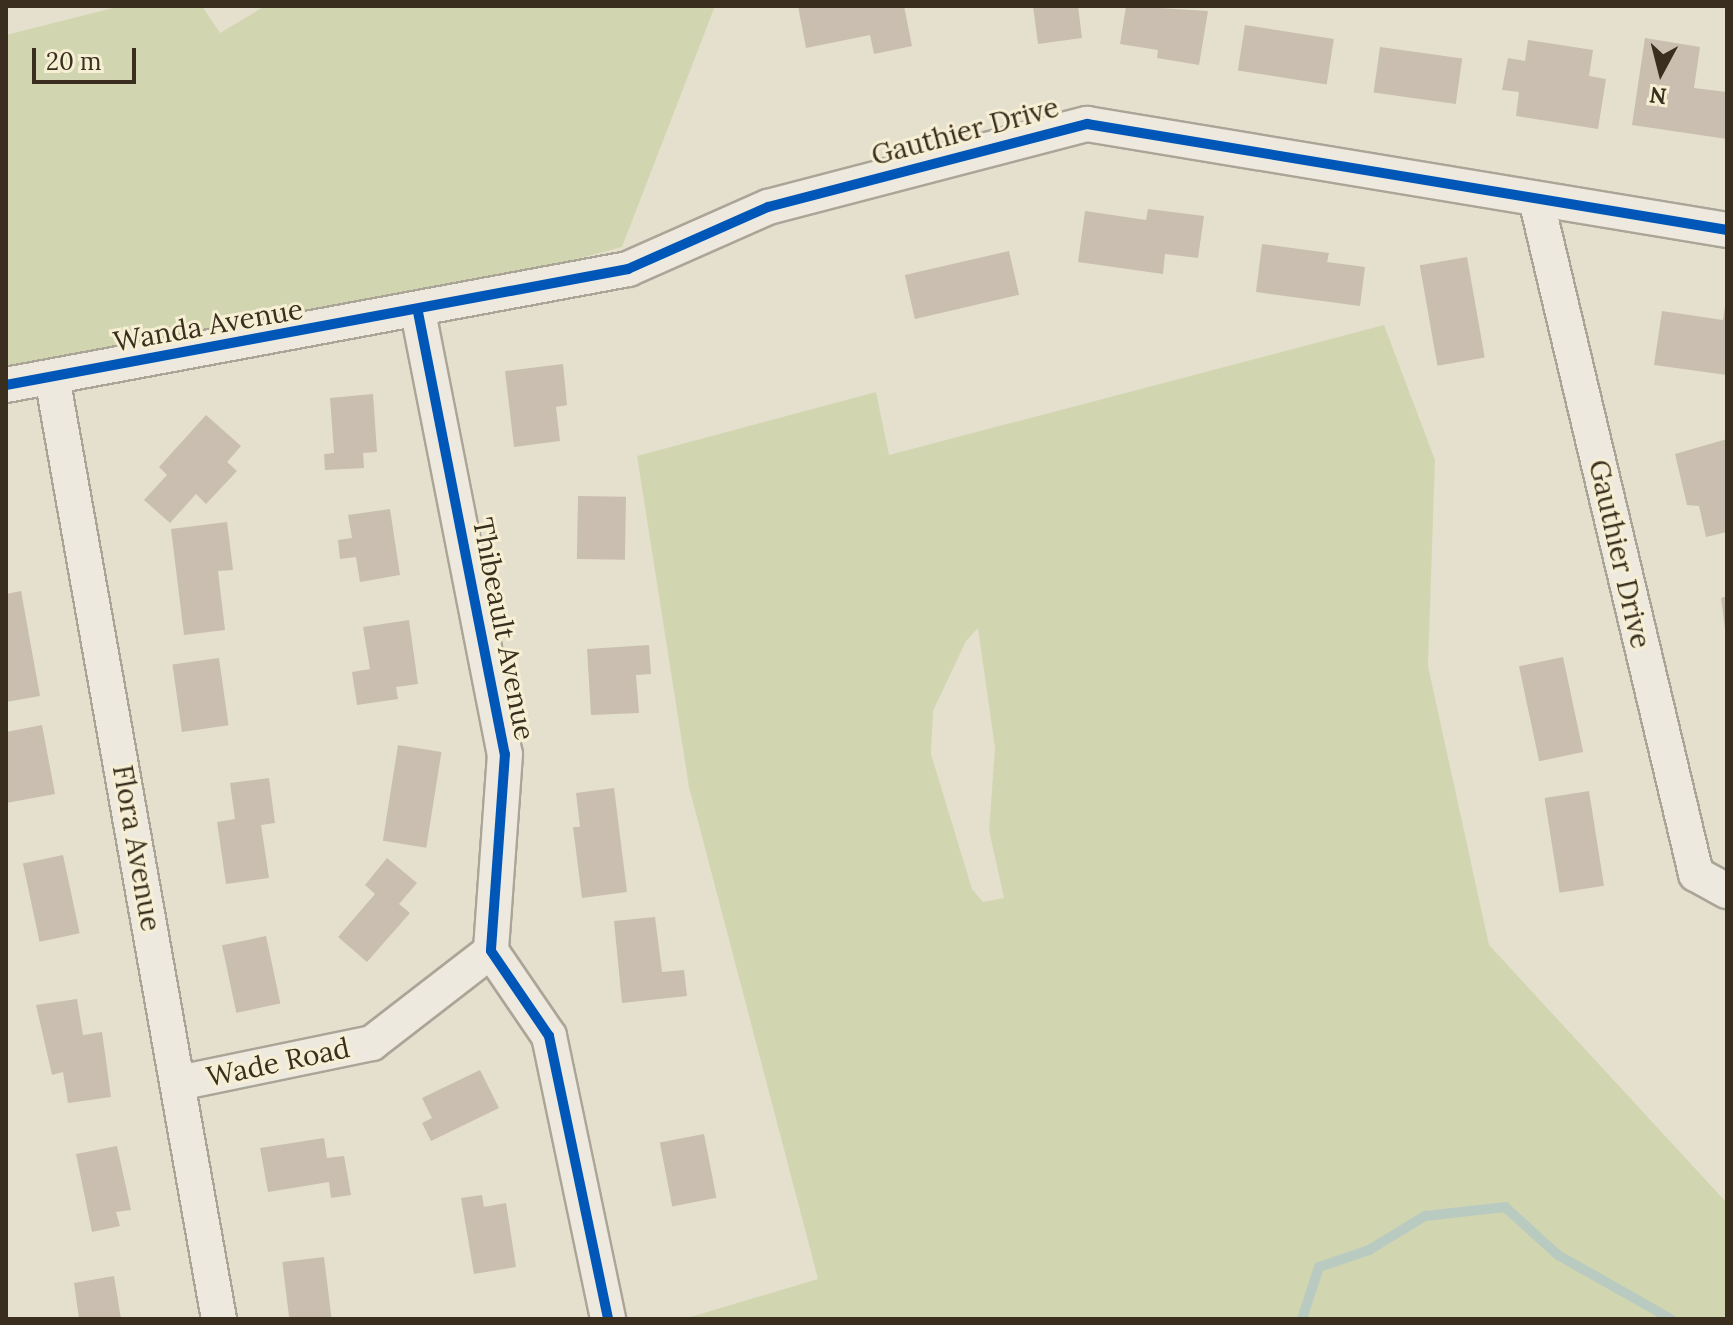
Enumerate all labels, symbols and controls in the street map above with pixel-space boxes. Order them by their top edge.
scale bar [36,32,140,82]
north arrow [1621,32,1701,112]
text: 20 m [46,46,102,77]
text: N [1648,81,1668,111]
street label: Gauthier Drive [868,90,1062,172]
street label: Wanda Avenue [111,292,305,358]
street label: Gauthier Drive [1582,456,1658,652]
street label: Thibeault Avenue [466,515,542,743]
street label: Flora Avenue [106,762,168,934]
street label: Wade Road [203,1030,353,1094]

